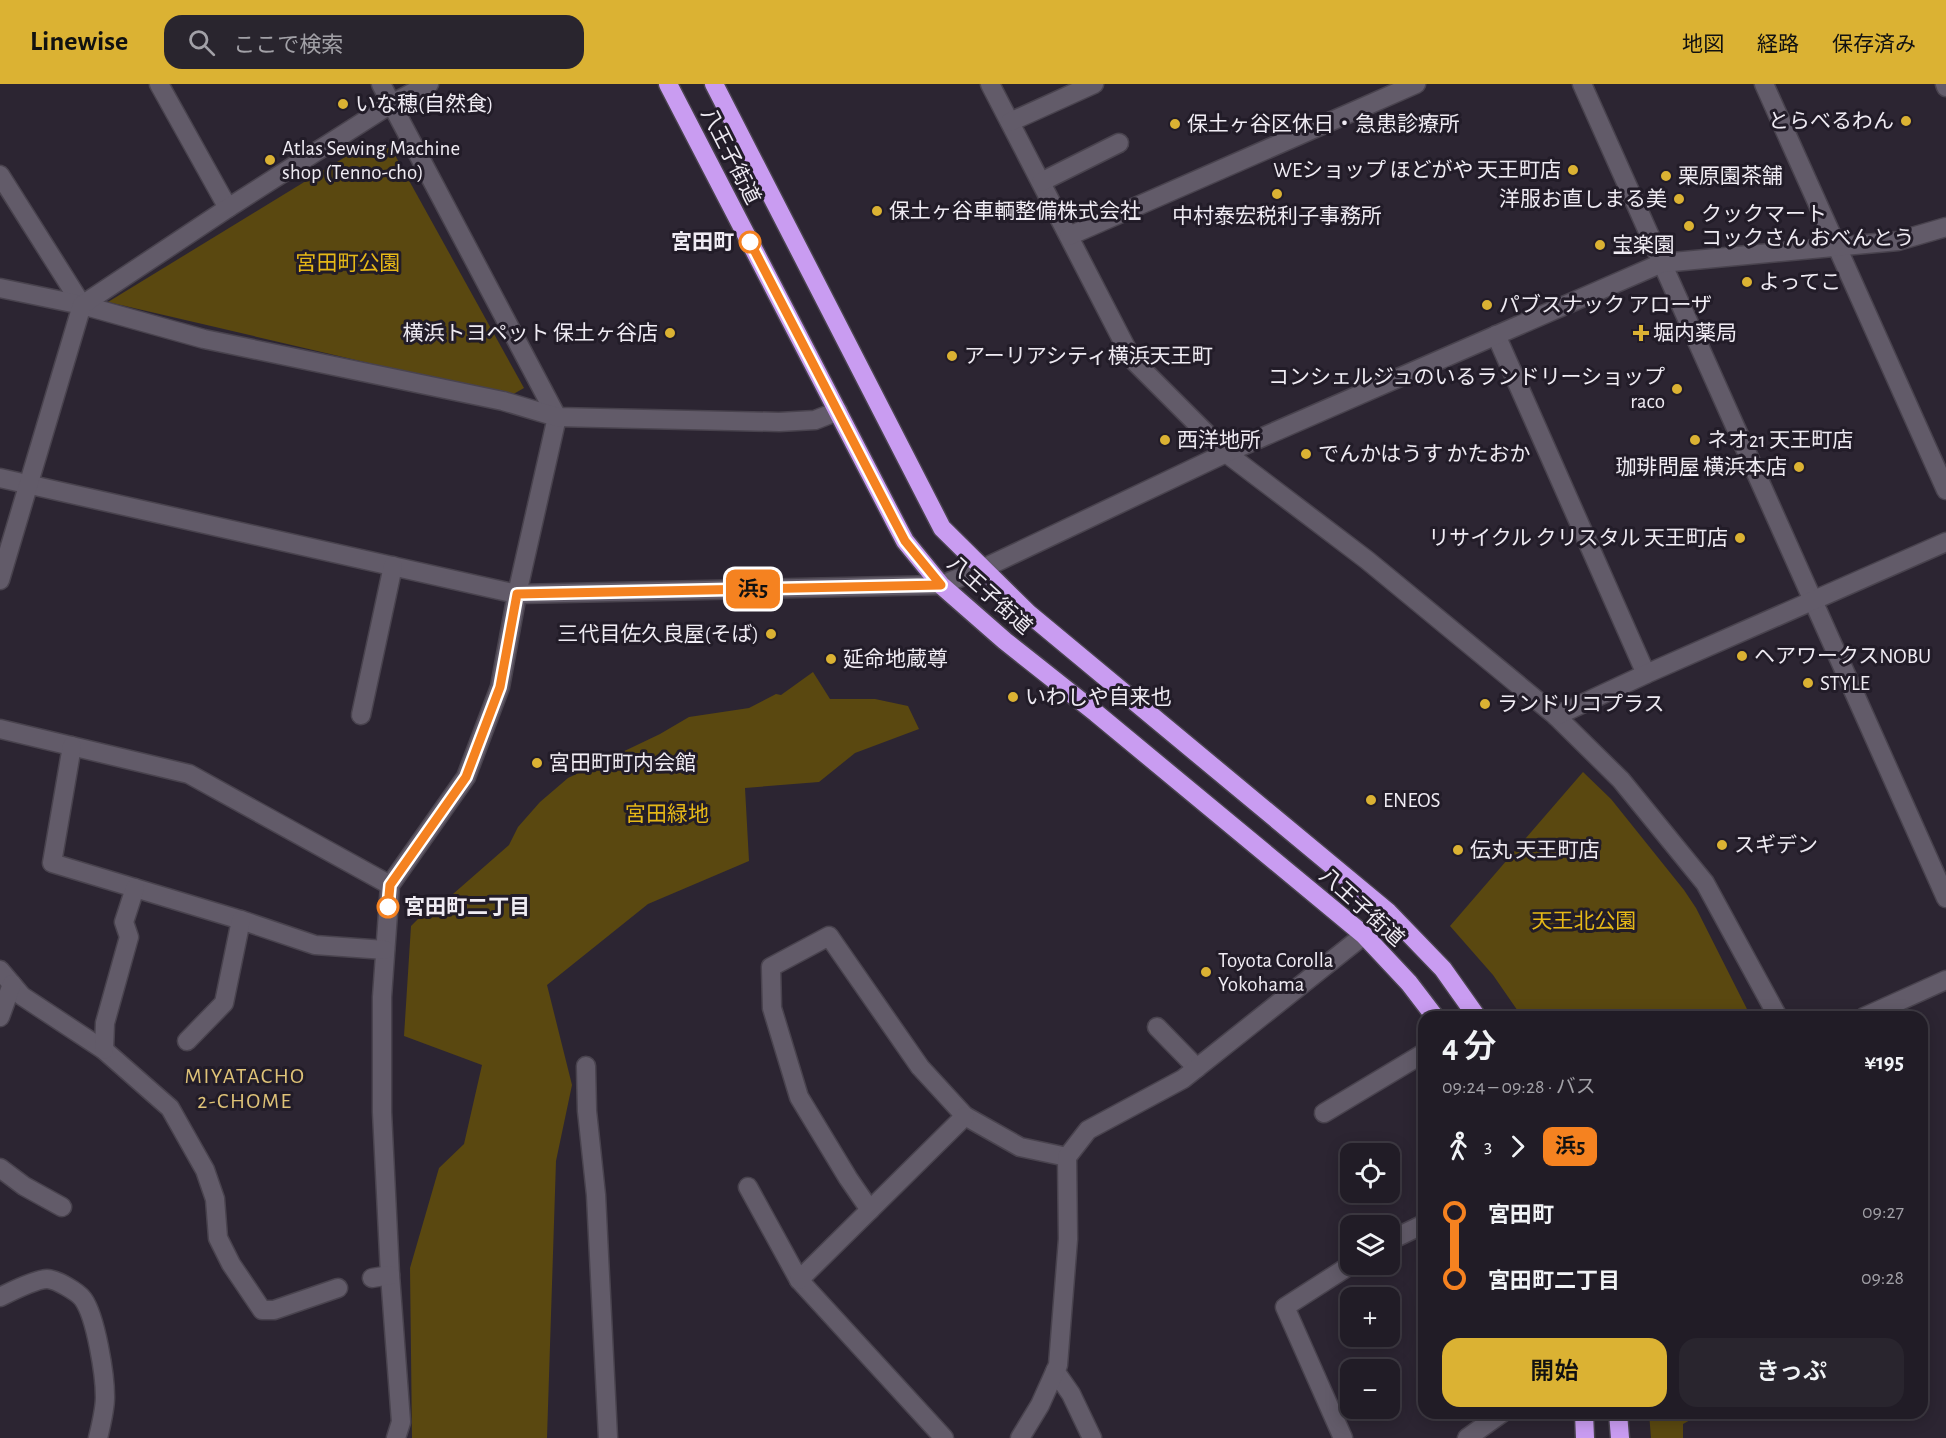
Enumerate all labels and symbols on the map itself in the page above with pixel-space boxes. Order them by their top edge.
place label: いな穂(自然食) [355,93,493,115]
marker: いな穂(自然食) [336,97,350,111]
street label: 八王子街道 [697,104,765,208]
place label: とらべるわん [1768,111,1894,132]
place label: 保土ヶ谷区休日・急患診療所 [1187,113,1460,135]
marker: とらべるわん [1899,114,1913,128]
marker: 保土ヶ谷区休日・急患診療所 [1168,117,1182,131]
place label: Atlas Sewing Machine shop (Tenno-cho) [282,138,460,183]
marker: Atlas Sewing Machine shop (Tenno-cho) [263,153,277,167]
place label: WEショップ ほどがや 天王町店 [1273,159,1561,181]
marker: WEショップ ほどがや 天王町店 [1566,163,1580,177]
place label: 栗原園茶舗 [1678,165,1783,187]
marker: 栗原園茶舗 [1659,169,1673,183]
marker: 中村泰宏税利子事務所 [1270,187,1284,201]
place label: 洋服お直しまる美 [1499,188,1667,210]
marker: 洋服お直しまる美 [1672,192,1686,206]
place label: 保土ヶ谷車輌整備株式会社 [889,200,1141,222]
place label: クックマート コックさん おべんとう [1701,203,1914,249]
marker: 保土ヶ谷車輌整備株式会社 [870,204,884,218]
place label: 中村泰宏税利子事務所 [1172,205,1382,227]
marker: クックマート コックさん おべんとう [1682,219,1696,233]
place label: 宮田町 [671,231,734,253]
marker: 宮田町 [739,231,761,253]
place label: 宝楽園 [1612,234,1675,256]
marker: 宝楽園 [1593,238,1607,252]
park label: 宮田町公園 [296,252,401,274]
place label: よってこ [1759,272,1841,293]
marker: よってこ [1740,275,1754,289]
place label: パブスナック アローザ [1499,293,1712,316]
marker: パブスナック アローザ [1480,298,1494,312]
place label: 横浜トヨペット 保土ヶ谷店 [403,322,658,344]
place label: 堀内薬局 [1653,322,1737,344]
marker: 横浜トヨペット 保土ヶ谷店 [663,326,677,340]
marker: 堀内薬局 [1634,326,1648,340]
place label: アーリアシティ横浜天王町 [964,345,1213,367]
marker: アーリアシティ横浜天王町 [945,349,959,363]
place label: コンシェルジュのいるランドリーショップ raco [1268,366,1665,412]
marker: コンシェルジュのいるランドリーショップ raco [1670,382,1684,396]
place label: 西洋地所 [1177,429,1261,451]
place label: ネオ21 天王町店 [1707,429,1853,451]
marker: 西洋地所 [1158,433,1172,447]
marker: ネオ21 天王町店 [1688,433,1702,447]
place label: でんかはうす かたおか [1318,444,1531,465]
marker: でんかはうす かたおか [1299,447,1313,461]
place label: 珈琲問屋 横浜本店 [1616,456,1787,478]
marker: 珈琲問屋 横浜本店 [1792,460,1806,474]
place label: リサイクル クリスタル 天王町店 [1428,527,1728,549]
marker: リサイクル クリスタル 天王町店 [1733,531,1747,545]
street label: 八王子街道 [944,552,1036,638]
line badge: 浜5 [726,570,780,608]
place label: 三代目佐久良屋(そば) [558,623,759,645]
marker: 三代目佐久良屋(そば) [764,627,778,641]
place label: ヘアワークスNOBU [1754,645,1931,667]
place label: 延命地蔵尊 [843,648,948,670]
marker: ヘアワークスNOBU [1735,649,1749,663]
marker: 延命地蔵尊 [824,652,838,666]
place label: STYLE [1820,673,1870,694]
marker: STYLE [1801,676,1815,690]
place label: いわしや自来也 [1025,686,1172,708]
marker: いわしや自来也 [1006,690,1020,704]
place label: ランドリコプラス [1497,693,1665,715]
marker: ランドリコプラス [1478,697,1492,711]
place label: 宮田町町内会館 [549,752,696,774]
marker: 宮田町町内会館 [530,756,544,770]
place label: ENEOS [1383,790,1441,811]
marker: ENEOS [1364,793,1378,807]
park label: 宮田緑地 [625,803,709,825]
place label: スギデン [1734,834,1818,856]
marker: スギデン [1715,838,1729,852]
place label: 伝丸 天王町店 [1470,839,1599,861]
marker: 伝丸 天王町店 [1451,843,1465,857]
street label: 八王子街道 [1316,864,1408,950]
marker: 宮田町二丁目 [377,896,399,918]
place label: 宮田町二丁目 [404,896,530,918]
park label: 天王北公園 [1532,910,1637,932]
place label: Toyota Corolla Yokohama [1218,950,1334,995]
marker: Toyota Corolla Yokohama [1199,965,1213,979]
district label: MIYATACHO 2-CHOME [185,1065,305,1112]

